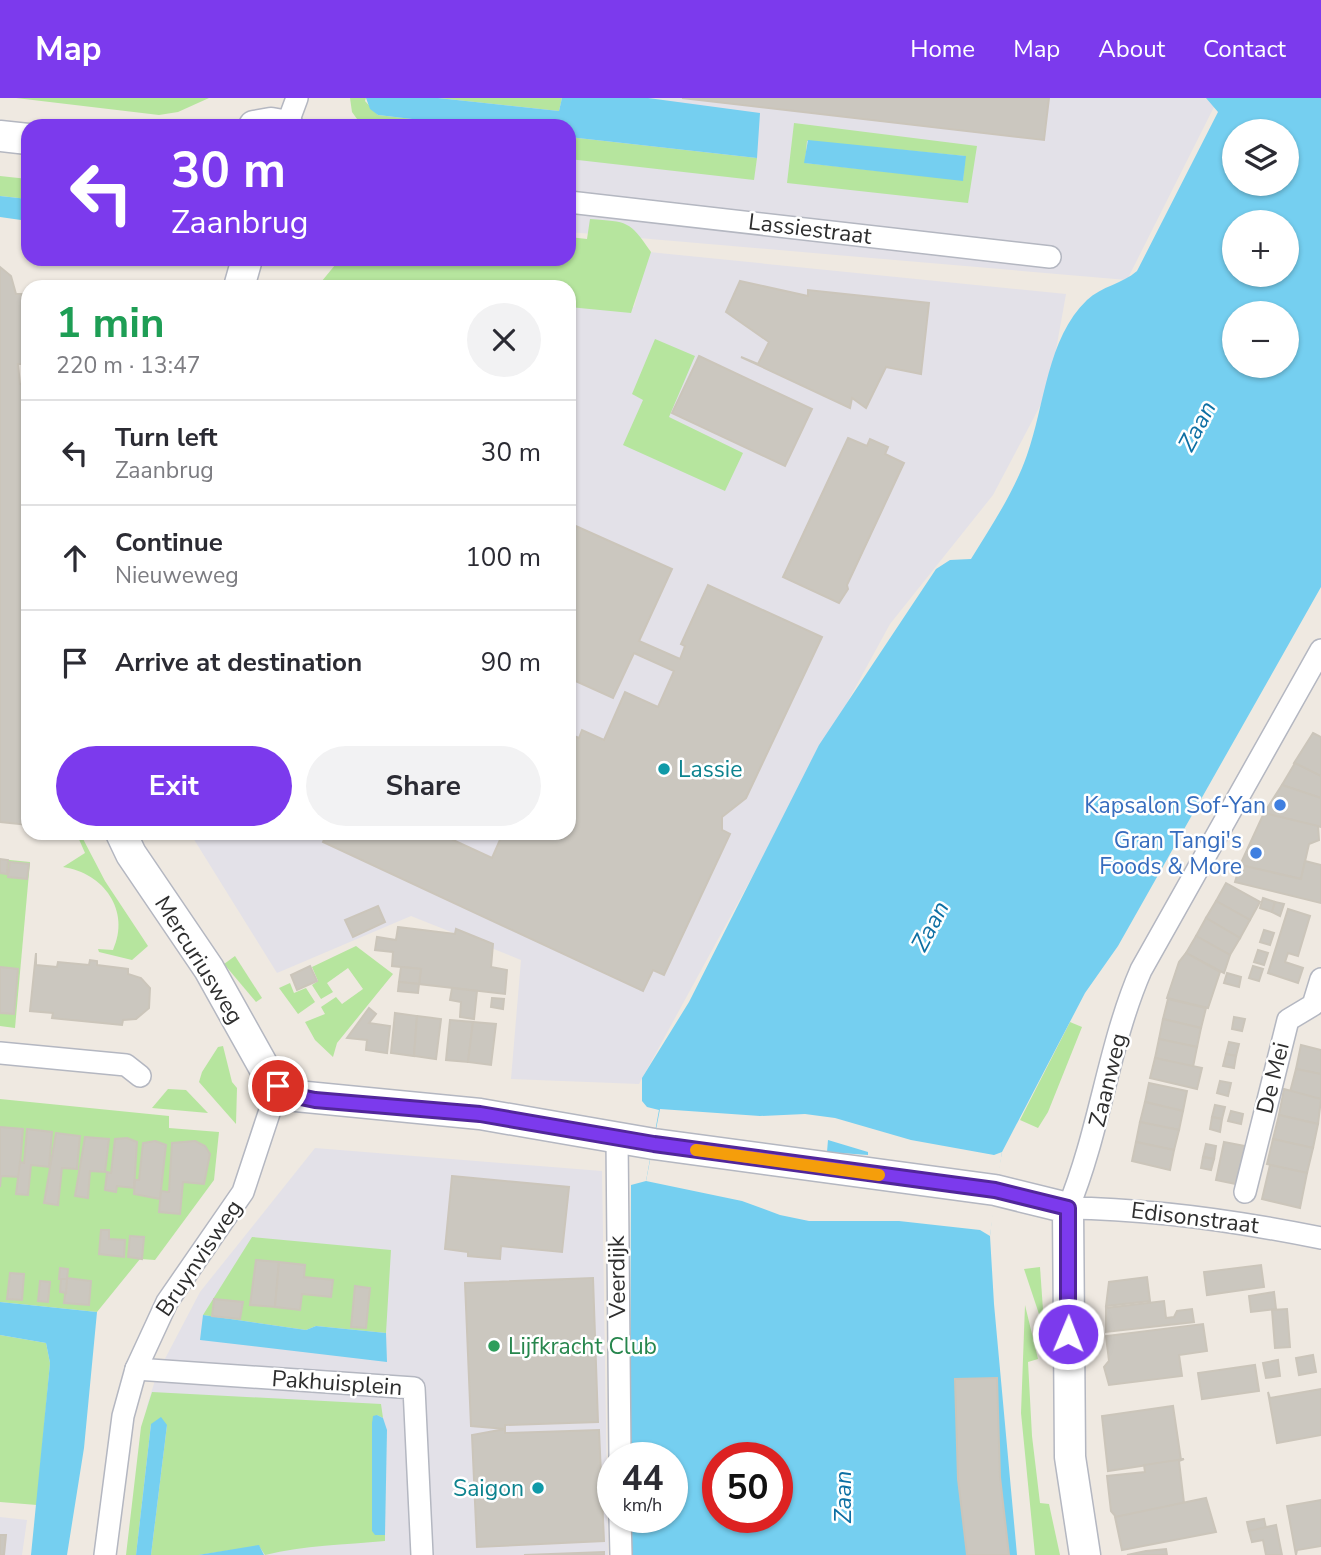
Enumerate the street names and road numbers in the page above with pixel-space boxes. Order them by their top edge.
street label: Lassiestraat [747,206,874,252]
street label: Mercuriusweg [147,890,251,1030]
street label: Zaanweg [1081,1030,1135,1130]
street label: De Mei [1249,1039,1297,1117]
street label: Bruynvisweg [149,1194,249,1322]
street label: Edisonstraat [1129,1195,1262,1241]
street label: Veerdijk [601,1235,633,1320]
street label: Pakhuisplein [271,1363,403,1403]

